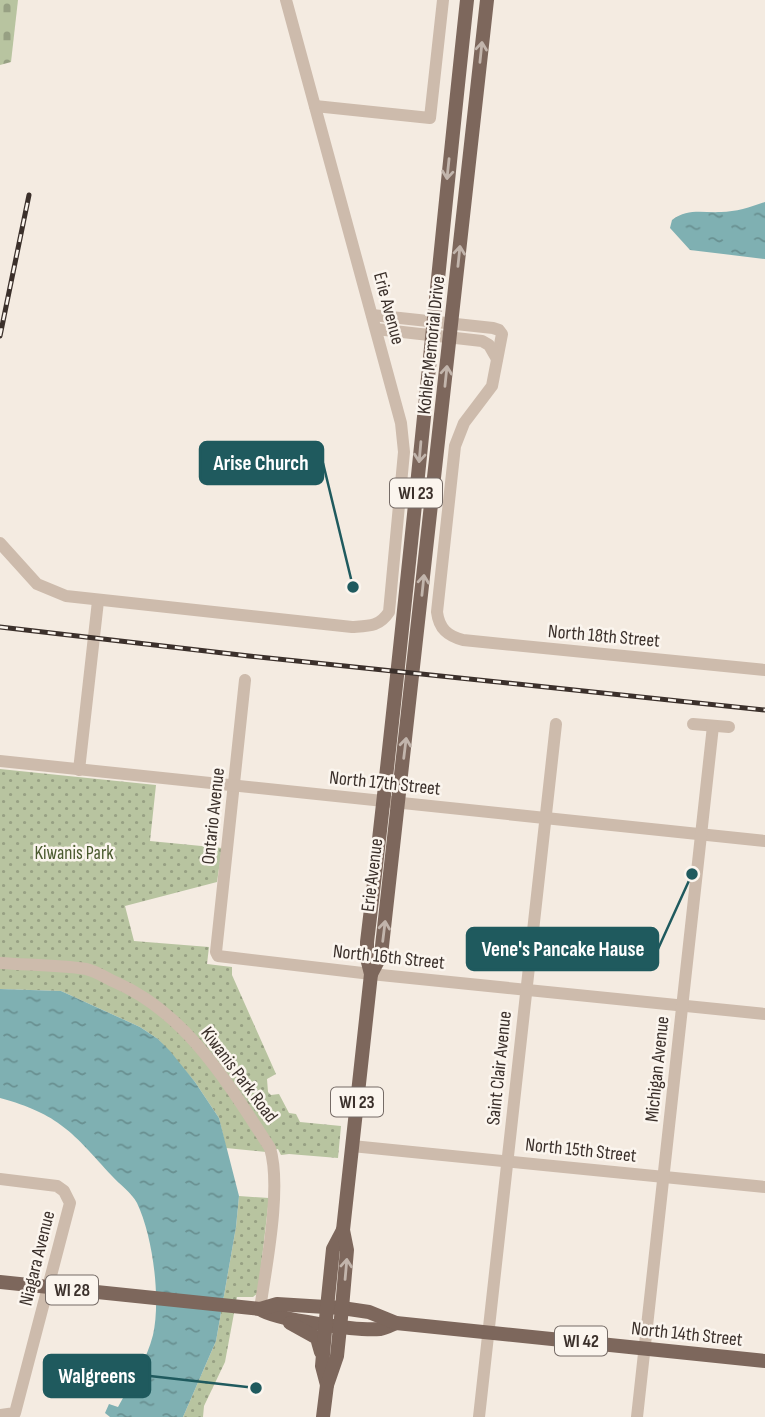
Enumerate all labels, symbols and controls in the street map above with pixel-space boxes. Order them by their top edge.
one-way arrow [475,42,488,64]
one-way arrow [442,157,455,180]
one-way arrow [453,245,466,268]
street label: Erie Avenue [368,270,409,347]
street label: Kohler Memorial Drive [413,275,450,415]
one-way arrow [439,366,452,388]
one-way arrow [413,440,426,462]
callout: Arise Church [200,442,323,484]
text: Arise Church [212,451,309,476]
road number: WI 23 [390,478,442,508]
one-way arrow [417,574,430,597]
street label: North 18th Street [547,620,661,653]
one-way arrow [398,737,411,760]
street label: North 17th Street [328,766,442,801]
street label: Ontario Avenue [197,767,230,866]
street label: Erie Avenue [357,837,388,913]
park label: Kiwanis Park [34,842,114,865]
one-way arrow [377,920,390,943]
callout: Vene's Pancake Hause [467,928,658,970]
text: Vene's Pancake Hause [481,937,645,962]
street label: North 16th Street [332,940,446,975]
street label: Saint Clair Avenue [482,1010,517,1126]
street label: Michigan Avenue [640,1015,674,1123]
street label: Kiwanis Park Road [195,1023,282,1127]
road number: WI 23 [331,1087,383,1116]
street label: North 15th Street [524,1133,638,1168]
street label: Niagara Avenue [15,1208,60,1308]
one-way arrow [340,1258,353,1281]
road number: WI 28 [46,1275,98,1304]
street label: North 14th Street [630,1317,744,1352]
road number: WI 42 [555,1326,607,1356]
callout: Walgreens [44,1355,150,1397]
text: Walgreens [58,1364,136,1389]

